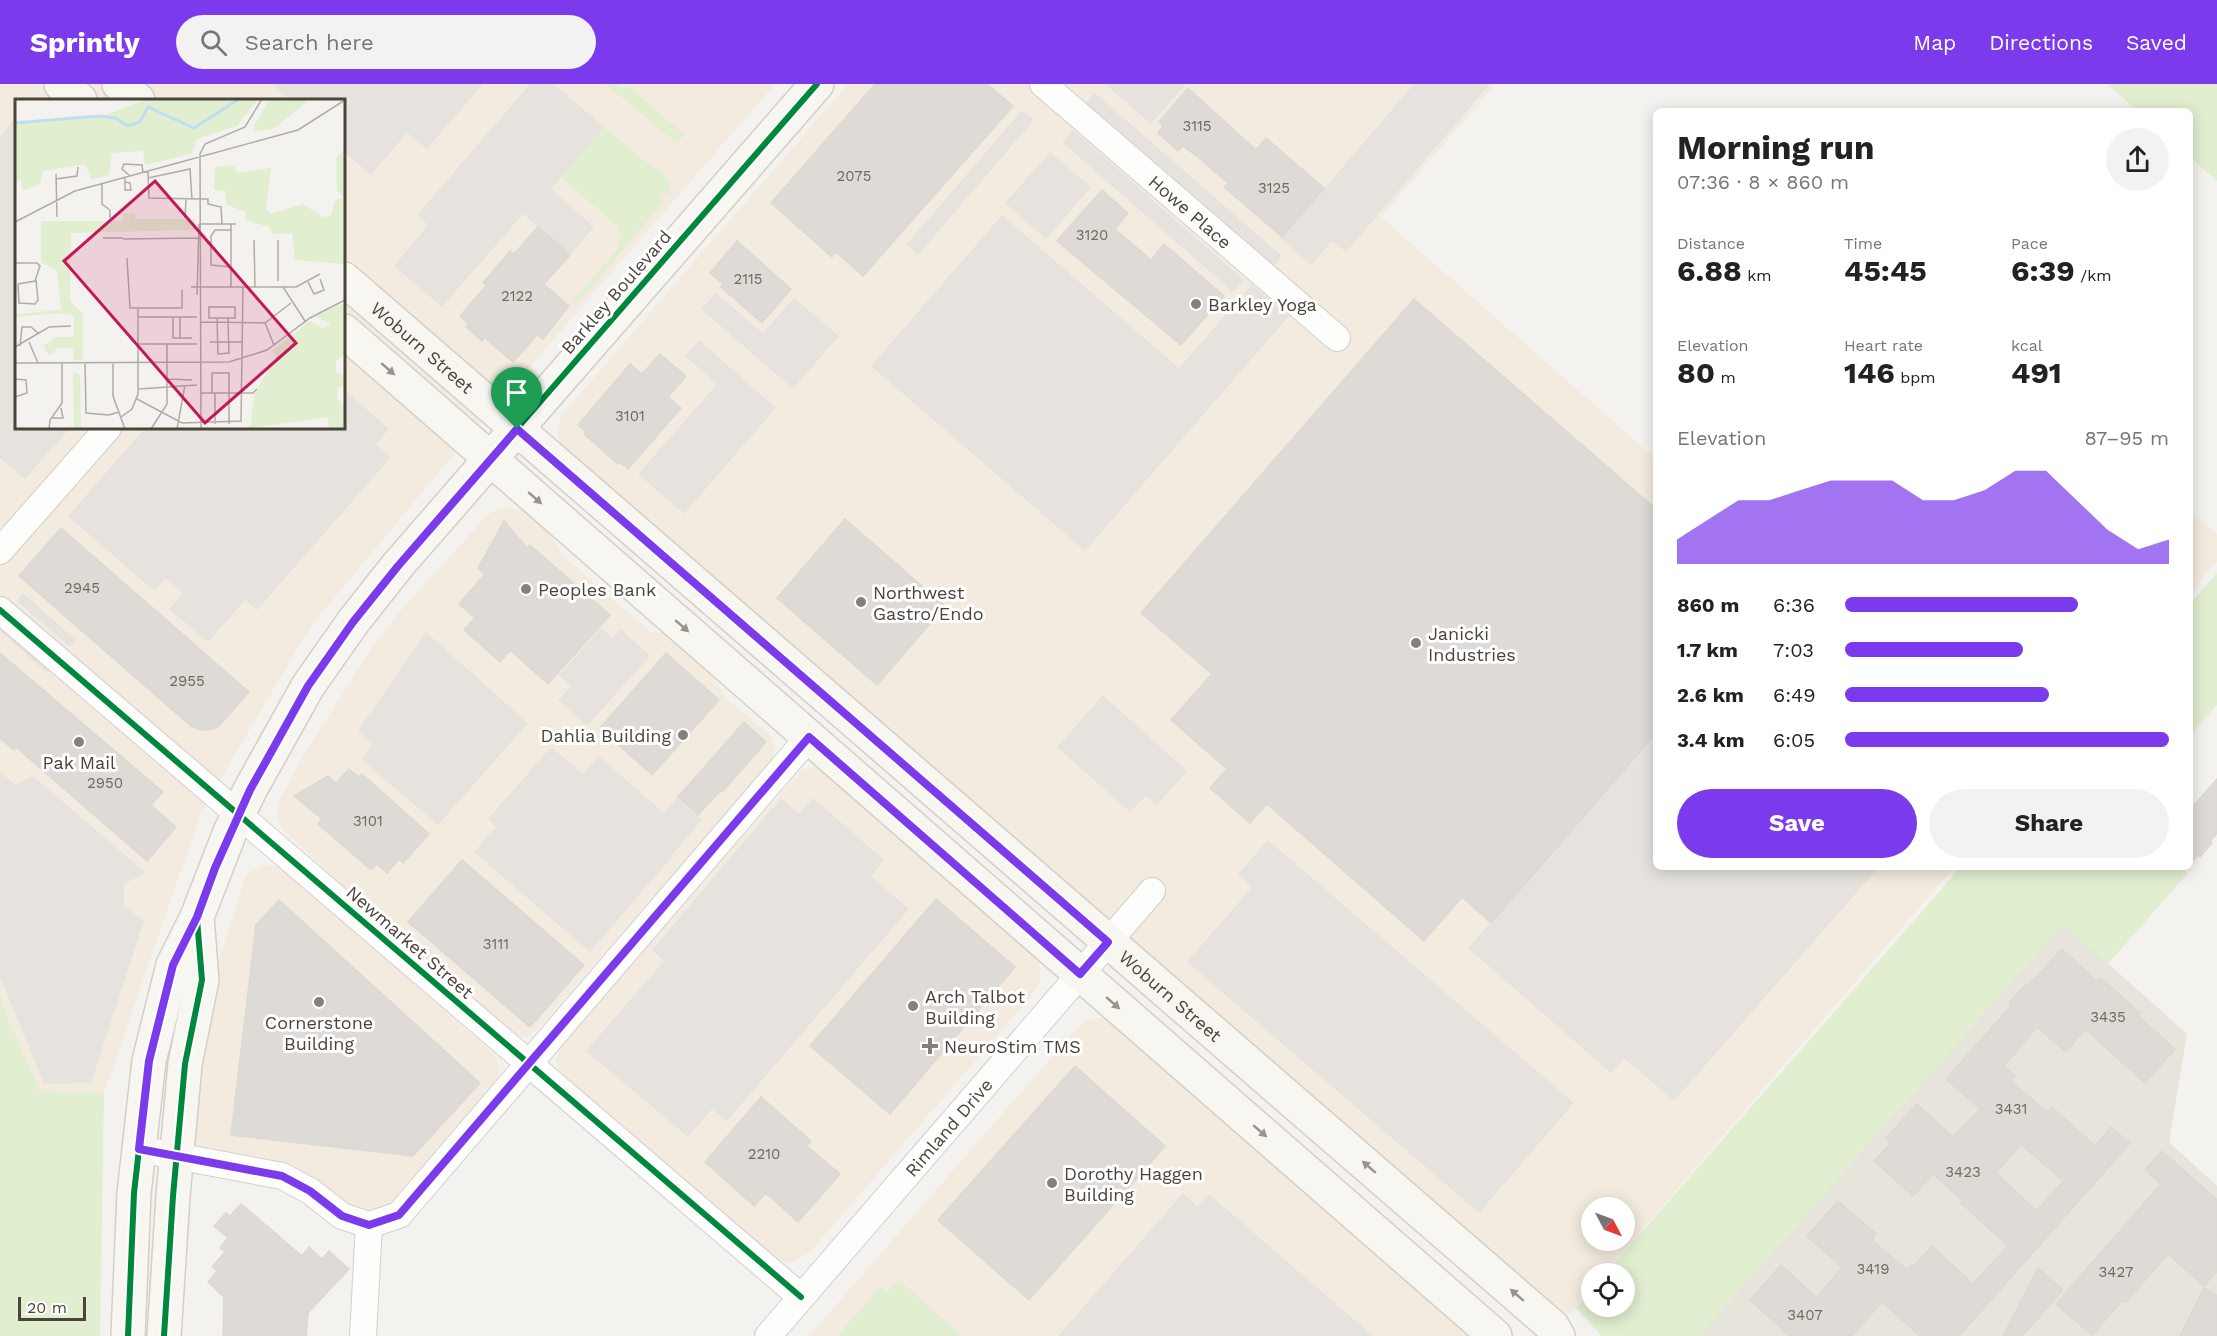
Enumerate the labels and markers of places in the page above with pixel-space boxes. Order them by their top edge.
place label: Barkley Yoga [1208,294,1317,315]
marker: Barkley Yoga [1189,297,1203,311]
pin [491,367,542,429]
place label: Peoples Bank [538,579,656,600]
marker: Peoples Bank [519,582,533,596]
place label: Northwest Gastro/Endo [873,582,983,624]
marker: Northwest Gastro/Endo [854,595,868,609]
place label: Janicki Industries [1428,623,1516,665]
marker: Janicki Industries [1409,636,1423,650]
place label: Dahlia Building [541,725,671,746]
marker: Dahlia Building [676,728,690,742]
marker: Pak Mail [72,735,86,749]
place label: Pak Mail [43,752,116,773]
place label: Arch Talbot Building [925,986,1025,1028]
marker: Cornerstone Building [312,995,326,1009]
marker: Arch Talbot Building [906,999,920,1013]
place label: Cornerstone Building [265,1012,373,1054]
place label: NeuroStim TMS [944,1036,1081,1057]
marker: NeuroStim TMS [921,1037,939,1055]
place label: Dorothy Haggen Building [1064,1163,1203,1205]
marker: Dorothy Haggen Building [1045,1176,1059,1190]

